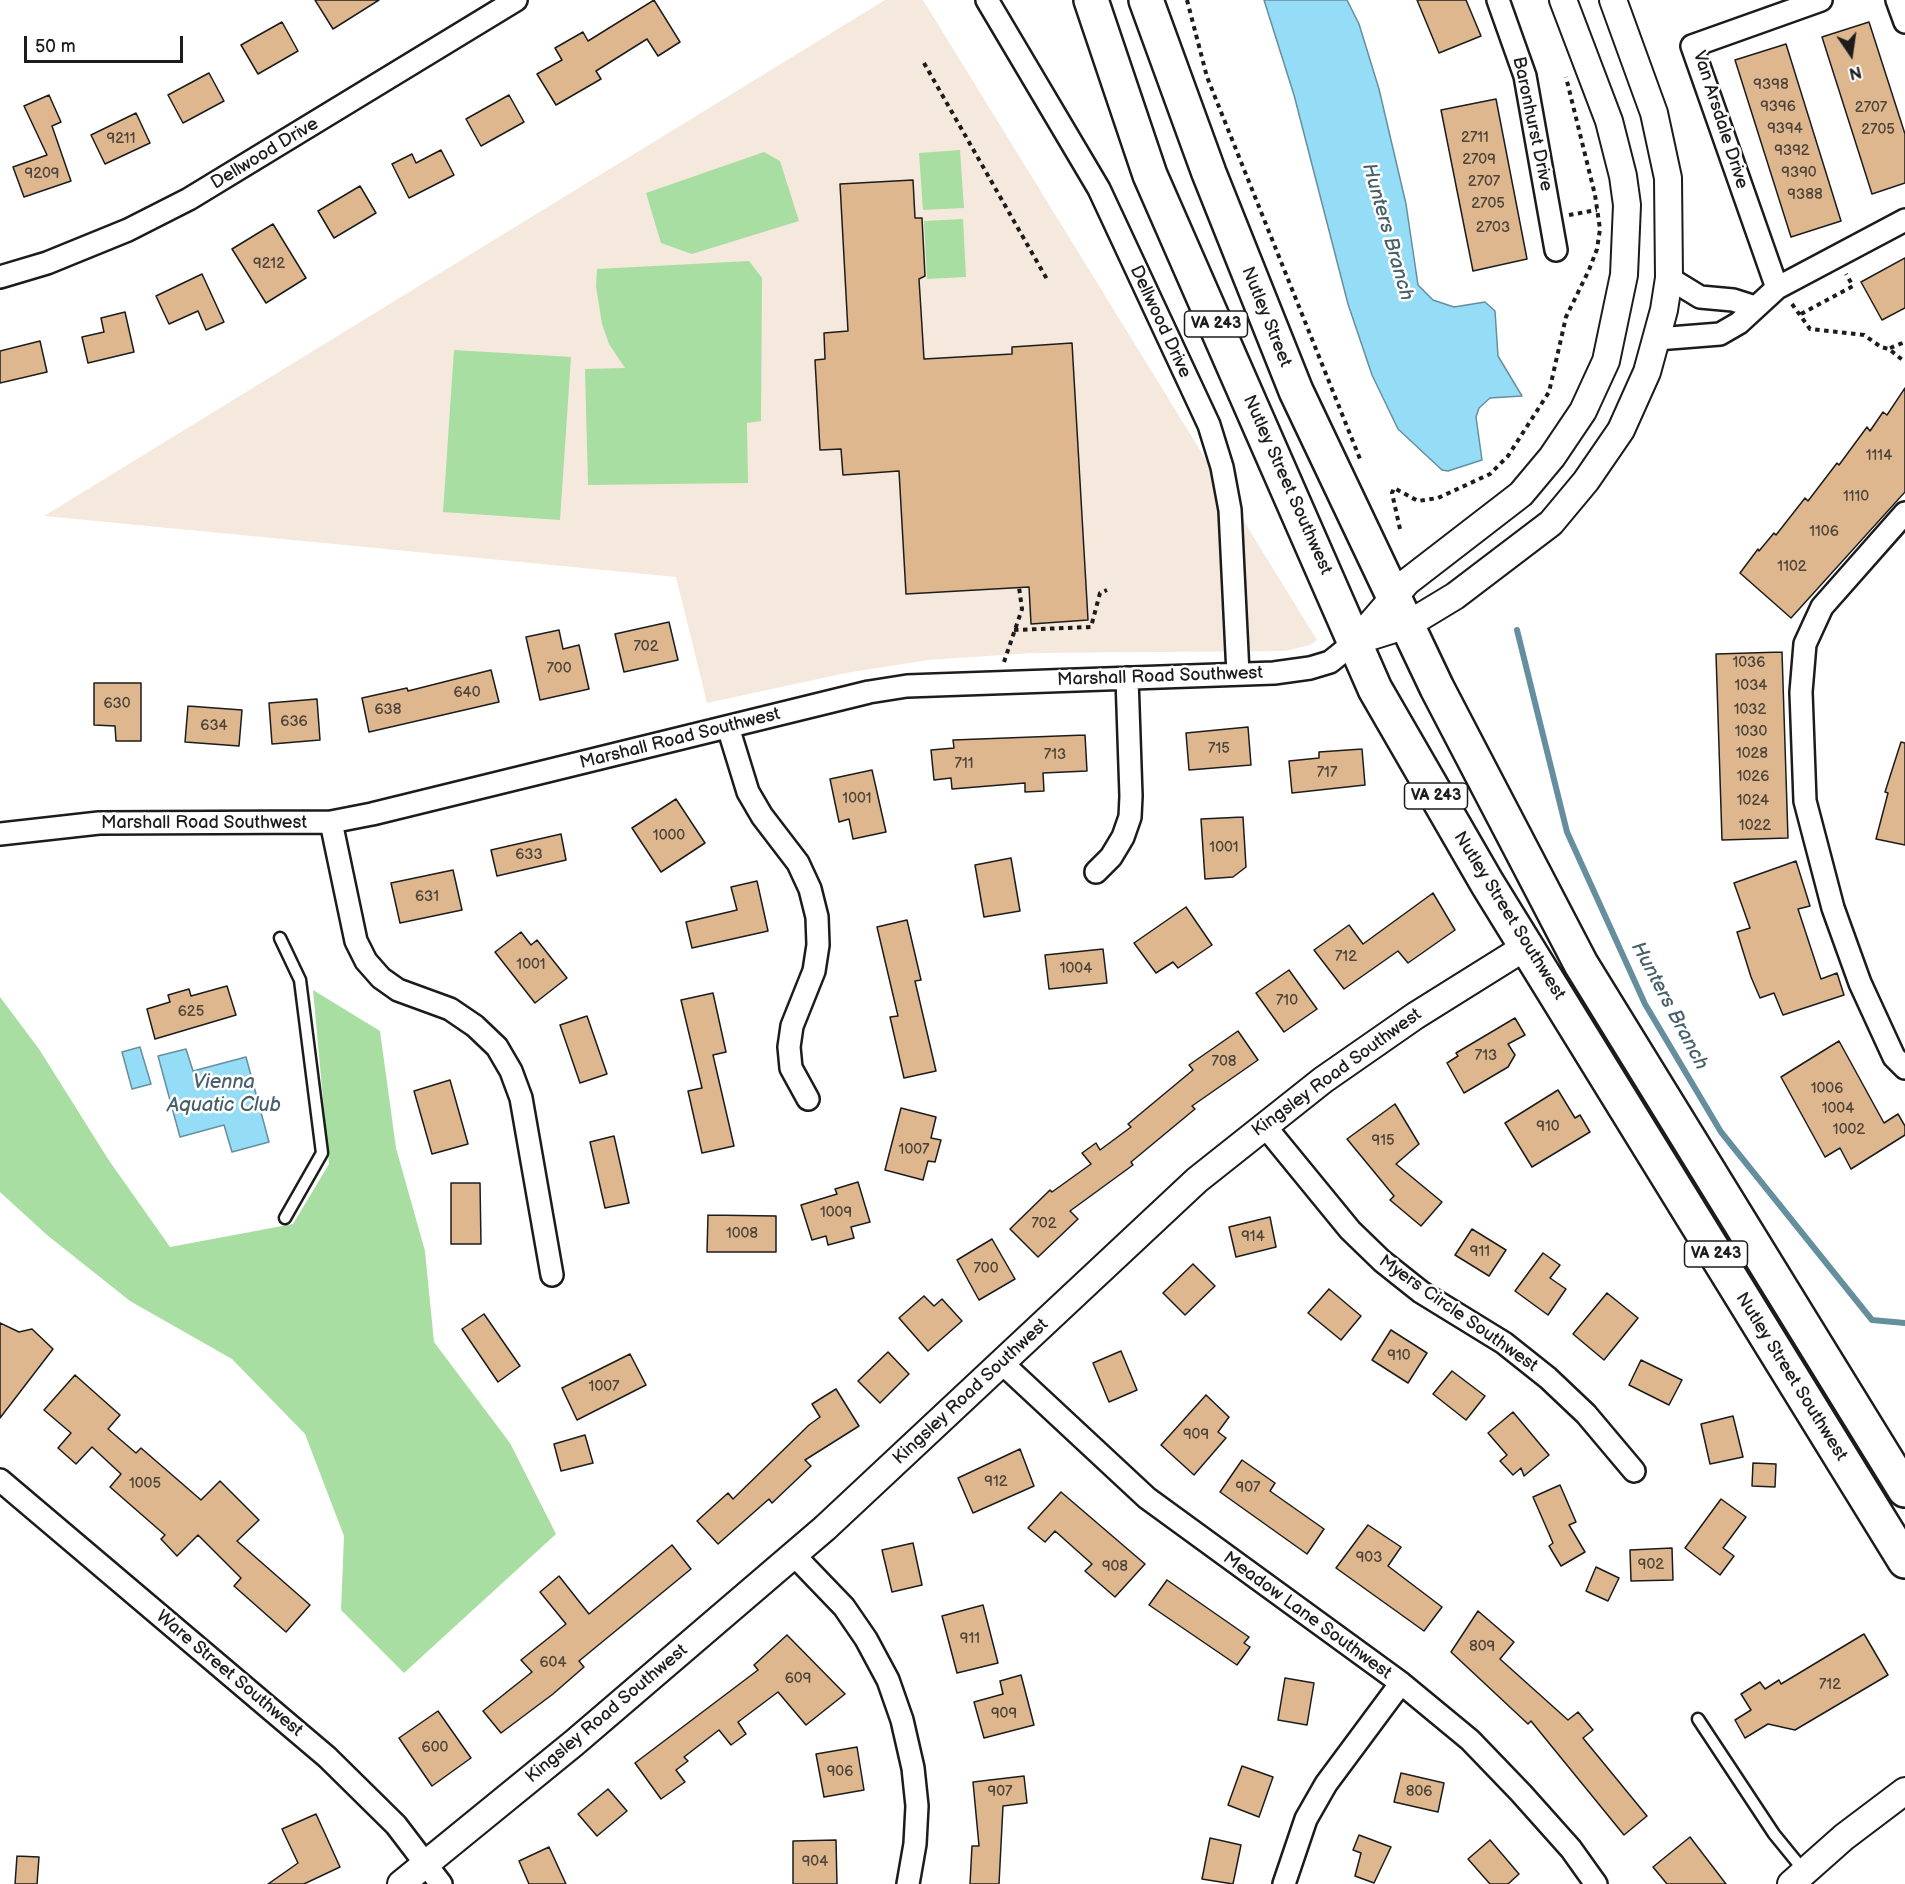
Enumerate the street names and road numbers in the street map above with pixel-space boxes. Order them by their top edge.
street label: Van Arsdale Drive [1688,48,1752,192]
street label: Baronhurst Drive [1507,55,1557,193]
street label: Dellwood Drive [207,113,323,195]
street label: Dellwood Drive [1125,262,1195,382]
street label: Nutley Street [1236,264,1296,370]
road number: VA 243 [1184,311,1248,337]
street label: Nutley Street Southwest [1238,392,1336,578]
street label: Marshall Road Southwest [1057,663,1263,691]
street label: Marshall Road Southwest [577,704,783,774]
road number: VA 243 [1404,783,1468,809]
street label: Marshall Road Southwest [101,812,307,834]
street label: Nutley Street Southwest [1448,828,1570,1004]
street label: Kingsley Road Southwest [1248,1004,1426,1142]
road number: VA 243 [1684,1241,1748,1267]
street label: Myers Circle Southwest [1374,1251,1542,1377]
street label: Nutley Street Southwest [1730,1289,1852,1465]
street label: Kingsley Road Southwest [889,1314,1053,1470]
street label: Meadow Lane Southwest [1219,1548,1395,1684]
street label: Ware Street Southwest [151,1606,307,1742]
street label: Kingsley Road Southwest [522,1640,692,1788]

